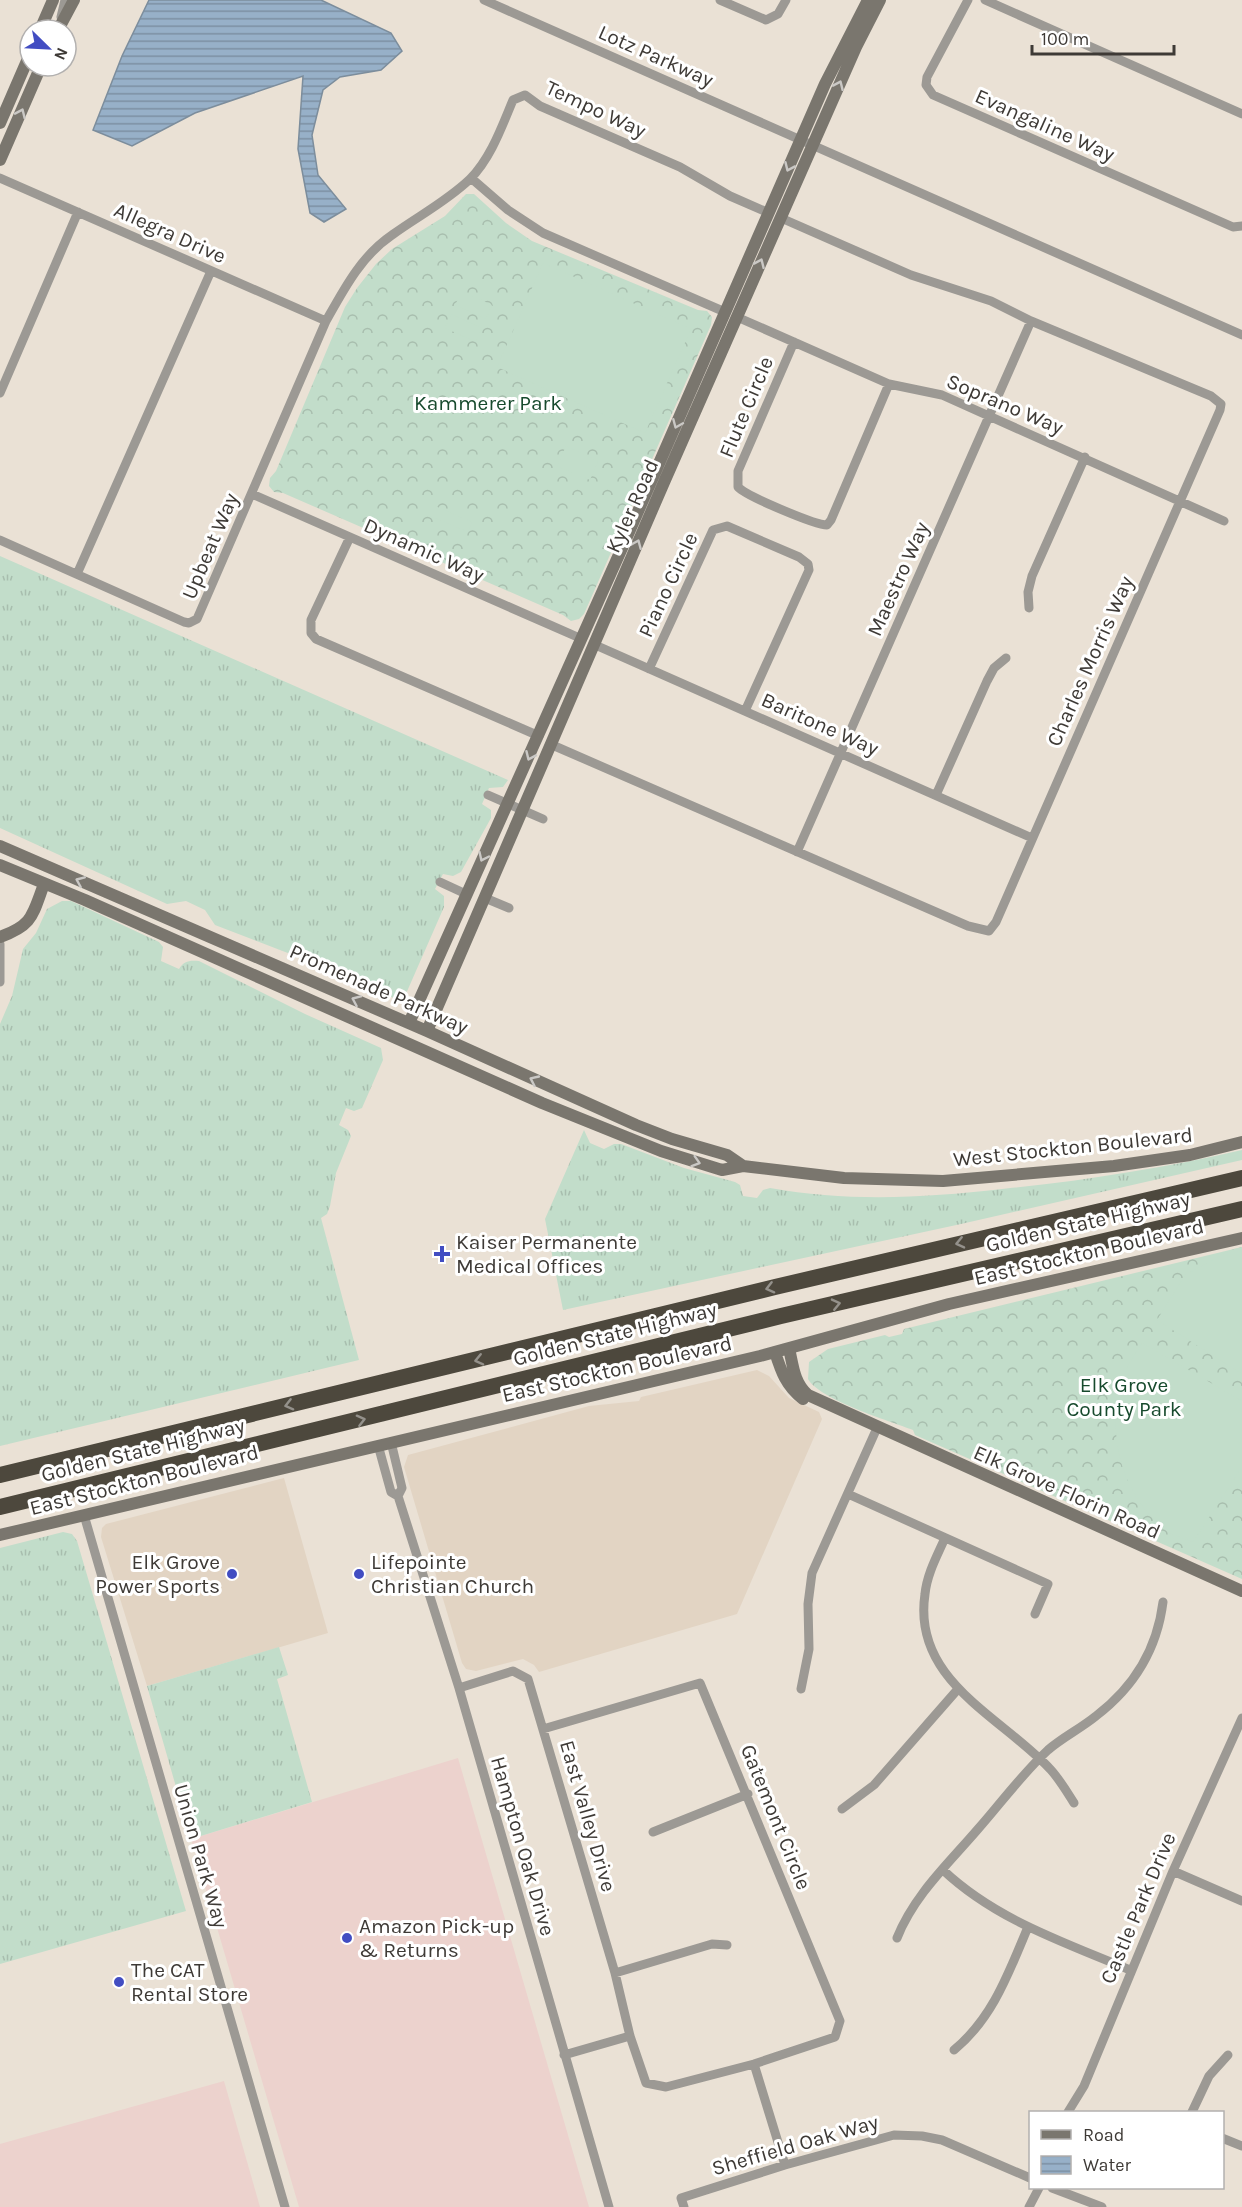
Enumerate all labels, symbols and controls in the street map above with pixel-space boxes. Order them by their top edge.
north arrow [18,18,78,78]
scale bar [1032,18,1174,56]
street label: Lotz Parkway [595,20,717,92]
text: 100 m [1041,28,1089,50]
text: N [50,45,72,63]
street label: Tempo Way [542,75,650,143]
one-way arrow [832,80,844,91]
street label: Evangaline Way [972,84,1119,167]
one-way arrow [13,108,25,119]
one-way arrow [784,160,796,171]
street label: Allegra Drive [110,198,230,268]
one-way arrow [753,259,765,270]
street label: Flute Circle [714,353,778,461]
street label: Soprano Way [943,369,1067,439]
park label: Kammerer Park [414,391,562,415]
one-way arrow [672,417,684,428]
street label: Kyler Road [601,455,663,557]
street label: Upbeat Way [177,489,243,603]
street label: Dynamic Way [360,513,488,587]
street label: Maestro Way [862,518,934,640]
street label: Piano Circle [633,529,703,641]
one-way arrow [630,540,642,551]
street label: Charles Morris Way [1042,572,1138,750]
street label: Baritone Way [758,687,883,761]
one-way arrow [525,749,537,760]
one-way arrow [479,850,491,861]
one-way arrow [75,876,86,888]
street label: Promenade Parkway [286,939,472,1039]
one-way arrow [351,995,362,1007]
one-way arrow [530,1075,541,1087]
street label: West Stockton Boulevard [952,1122,1194,1172]
one-way arrow [690,1155,701,1167]
street label: Golden State Highway [983,1187,1193,1257]
street label: East Stockton Boulevard [972,1214,1206,1290]
place label: Kaiser Permanente Medical Offices [456,1230,637,1278]
one-way arrow [955,1236,965,1249]
marker: Kaiser Permanente Medical Offices [433,1245,451,1263]
one-way arrow [765,1281,775,1294]
street label: Golden State Highway [511,1297,719,1371]
one-way arrow [831,1298,841,1311]
street label: East Stockton Boulevard [500,1331,734,1407]
one-way arrow [474,1352,484,1365]
park label: Elk Grove County Park [1066,1373,1182,1421]
one-way arrow [284,1398,294,1411]
street label: Golden State Highway [39,1413,247,1487]
one-way arrow [356,1414,366,1427]
street label: East Stockton Boulevard [27,1440,261,1520]
street label: Elk Grove Florin Road [970,1440,1164,1544]
place label: Elk Grove Power Sports [95,1550,220,1598]
place label: Lifepointe Christian Church [371,1550,534,1598]
marker: Elk Grove Power Sports [225,1567,239,1581]
marker: Lifepointe Christian Church [352,1567,366,1581]
street label: East Valley Drive [555,1738,621,1894]
street label: Gatemont Circle [736,1741,816,1893]
street label: Hampton Oak Drive [486,1754,560,1938]
street label: Union Park Way [169,1781,233,1931]
street label: Castle Park Drive [1095,1829,1181,1987]
place label: Amazon Pick-up & Returns [359,1914,514,1962]
marker: Amazon Pick-up & Returns [340,1931,354,1945]
place label: The CAT Rental Store [131,1958,248,2006]
marker: The CAT Rental Store [112,1975,126,1989]
street label: Sheffield Oak Way [709,2110,881,2180]
legend [1029,2111,1224,2189]
text: Road [1083,2124,1124,2146]
text: Water [1083,2154,1131,2176]

